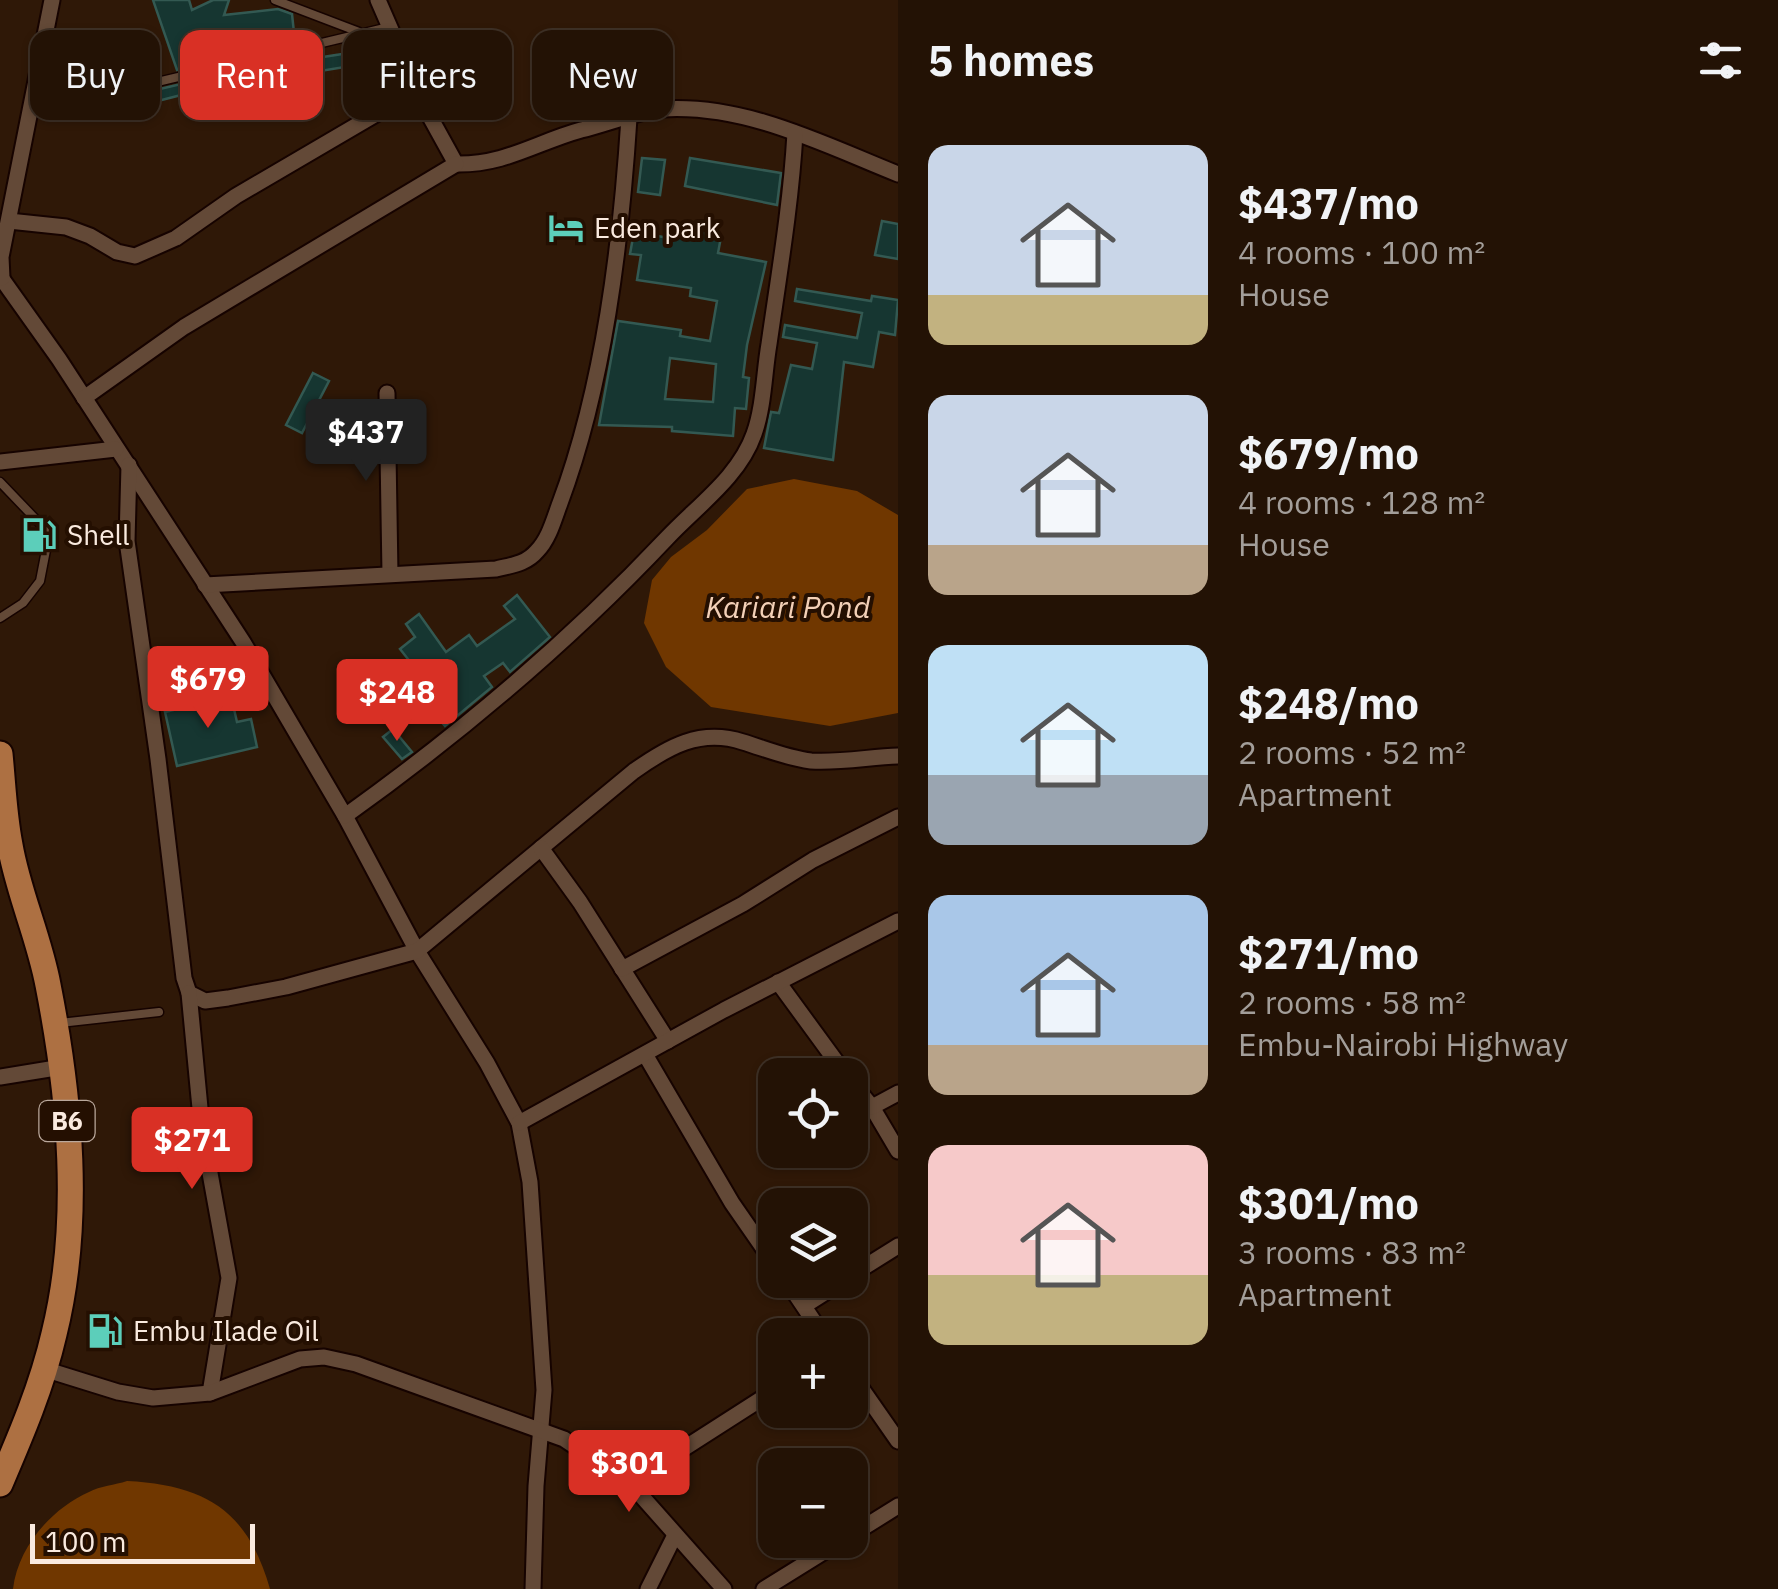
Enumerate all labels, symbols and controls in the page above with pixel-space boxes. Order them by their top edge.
chip: Buy [30,30,160,120]
chip: Rent [180,30,323,120]
chip: Filters [343,30,512,120]
chip: New [532,30,673,120]
text: 5 homes [928,33,1094,88]
icon: filters [1693,33,1748,88]
text: $437/mo [1238,176,1419,231]
icon: home [1008,185,1128,305]
hotel icon: Eden park [547,209,585,247]
place label: Eden park [594,209,721,246]
text: 4 rooms · 100 m² [1238,231,1485,273]
text: House [1238,273,1330,315]
pin: $437 [307,399,425,484]
text: $437 [328,410,404,452]
text: $679/mo [1238,426,1419,481]
icon: home [1008,435,1128,555]
text: 4 rooms · 128 m² [1238,481,1485,523]
fuel station icon: Shell [20,516,58,554]
place label: Shell [67,516,130,553]
text: House [1238,523,1330,565]
water label: Kariari Pond [705,587,871,626]
pin: $679 [149,646,267,731]
text: $679 [170,657,246,699]
pin: $248 [338,659,456,744]
text: $248 [359,670,435,712]
text: $248/mo [1238,676,1419,731]
icon: home [1008,685,1128,805]
text: 2 rooms · 52 m² [1238,731,1466,773]
text: Apartment [1238,773,1392,815]
text: $271/mo [1238,926,1419,981]
icon: home [1008,935,1128,1055]
text: 2 rooms · 58 m² [1238,981,1466,1023]
text: Embu-Nairobi Highway [1238,1023,1568,1065]
map controls [758,1058,868,1558]
button: locate [758,1058,868,1168]
road number: B6 [40,1101,94,1141]
pin: $271 [133,1107,251,1192]
text: $271 [154,1118,230,1160]
text: $301/mo [1238,1176,1419,1231]
icon: home [1008,1185,1128,1305]
button: layers [758,1188,868,1298]
text: 3 rooms · 83 m² [1238,1231,1466,1273]
text: Apartment [1238,1273,1392,1315]
fuel station icon: Embu Ilade Oil [86,1312,124,1350]
place label: Embu Ilade Oil [133,1312,319,1349]
button: + [758,1318,868,1428]
pin: $301 [570,1430,688,1515]
text: $301 [591,1441,667,1483]
button: − [758,1448,868,1558]
scale bar [30,1519,255,1564]
text: 100 m [45,1523,126,1560]

